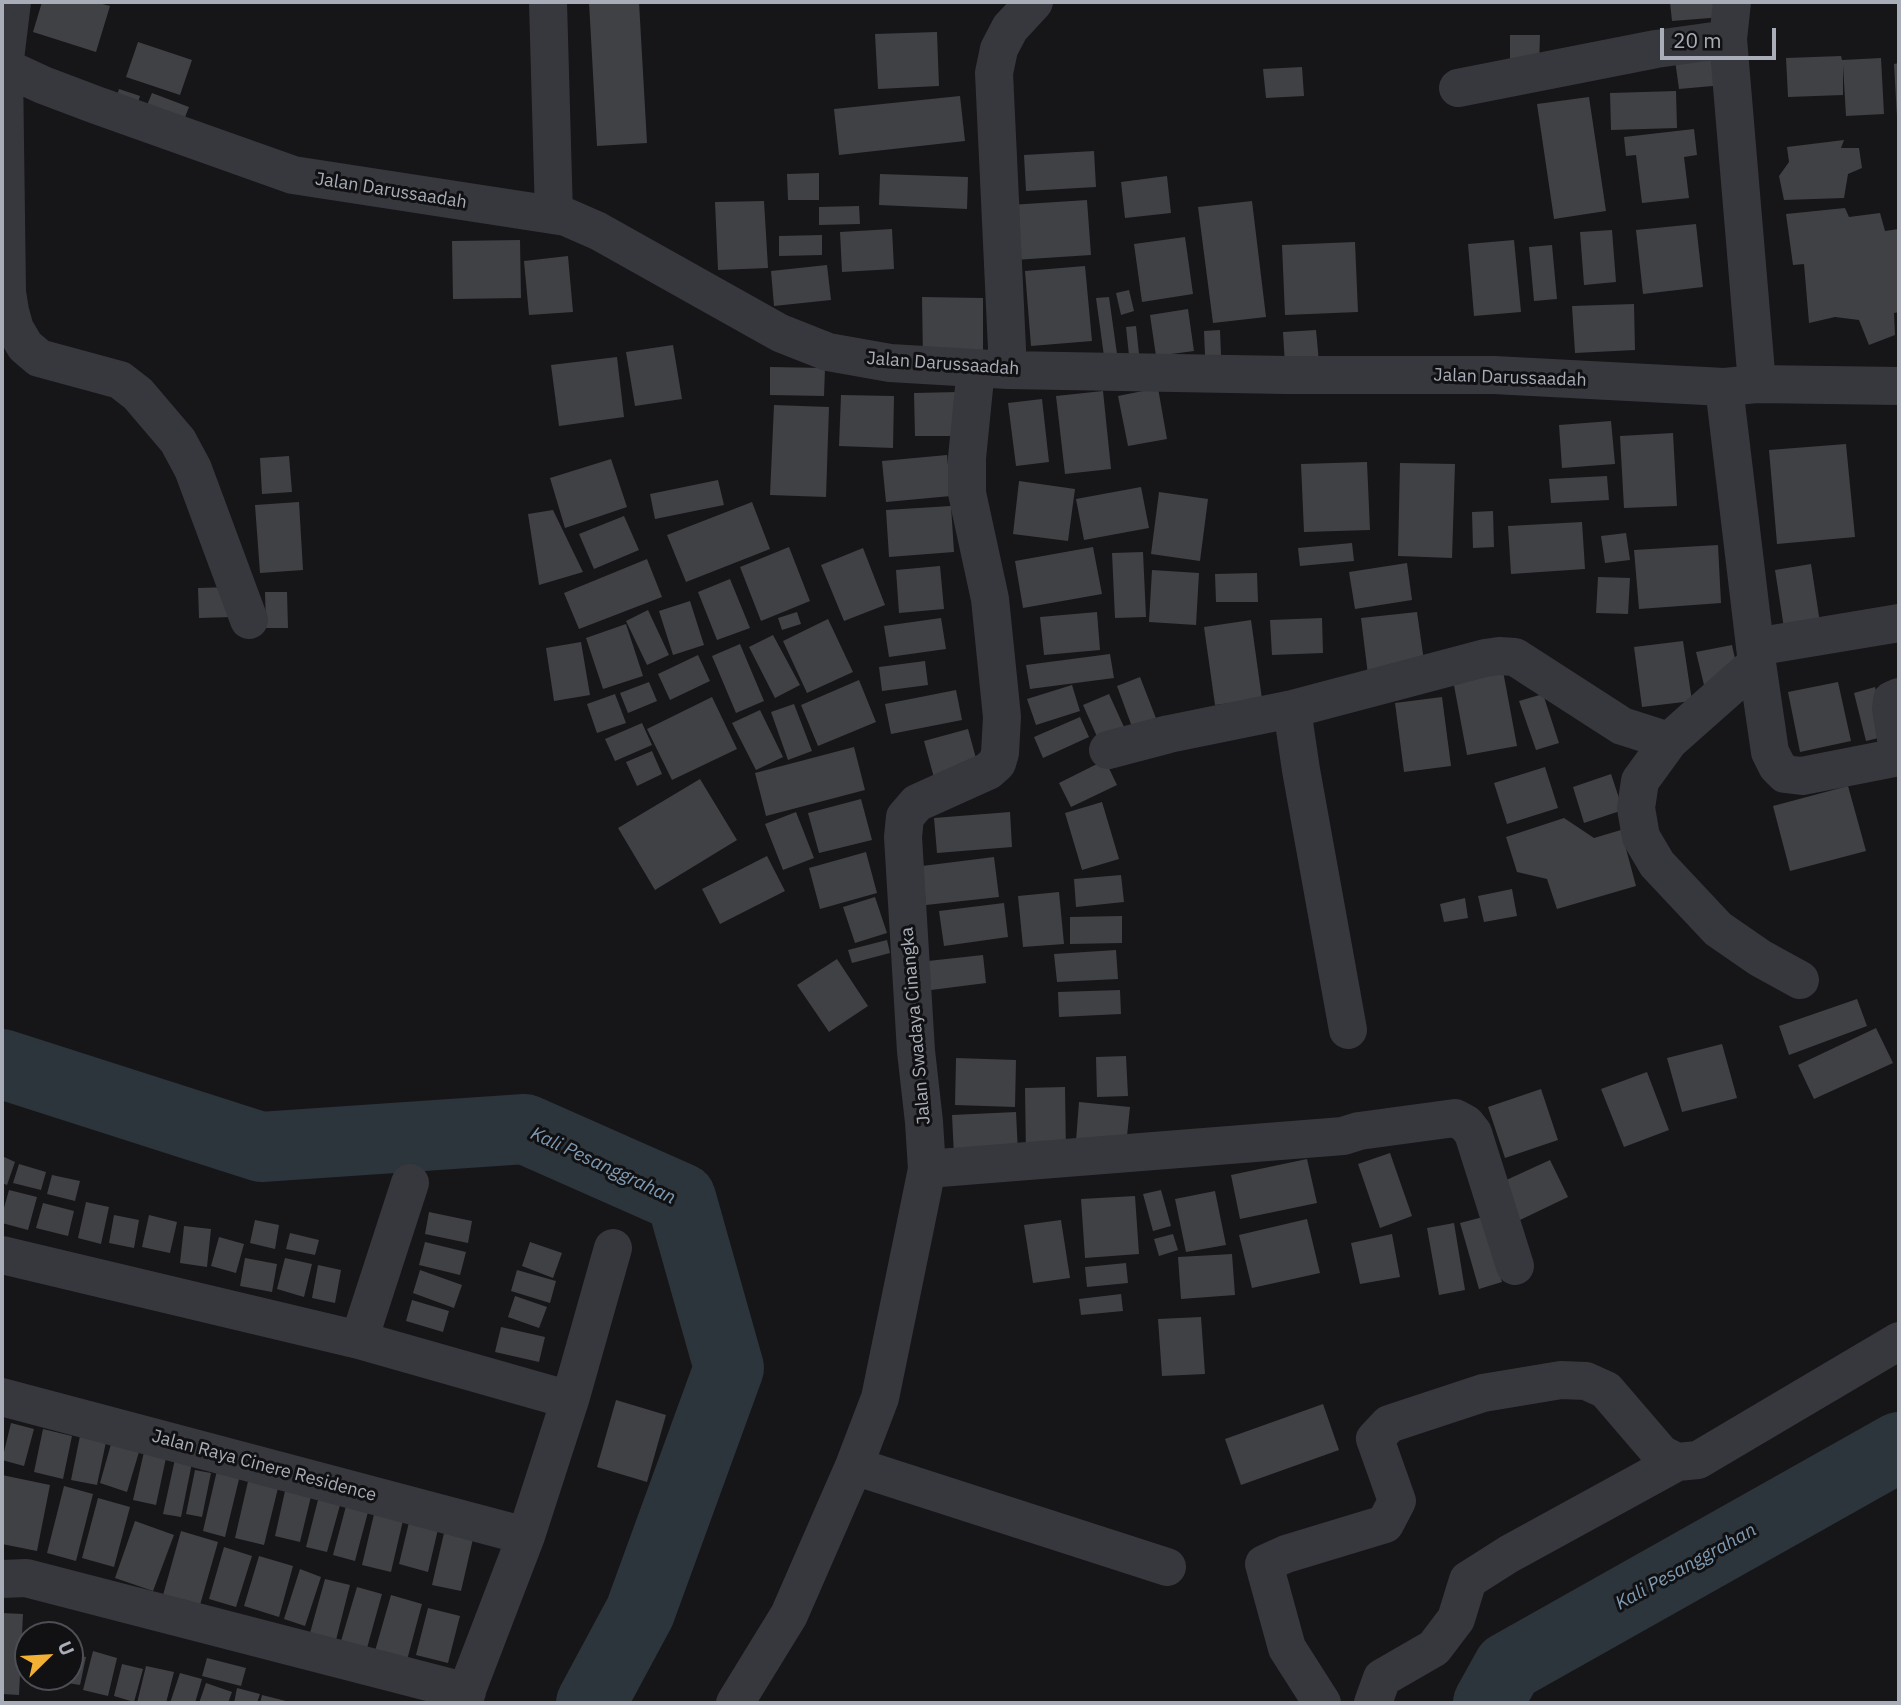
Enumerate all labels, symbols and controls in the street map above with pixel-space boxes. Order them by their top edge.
scale bar [1663,14,1778,58]
text: 20 m [1673,26,1722,54]
street label: Jalan Darussaadah [314,168,468,214]
street label: Jalan Darussaadah [866,348,1020,380]
street label: Jalan Darussaadah [1433,365,1587,391]
street label: Jalan Swadaya Cinangka [897,926,935,1126]
water label: Kali Pesanggrahan [527,1122,679,1210]
street label: Jalan Raya Cinere Residence [149,1426,379,1506]
water label: Kali Pesanggrahan [1612,1519,1760,1615]
north arrow [14,1621,84,1691]
text: U [53,1637,80,1659]

